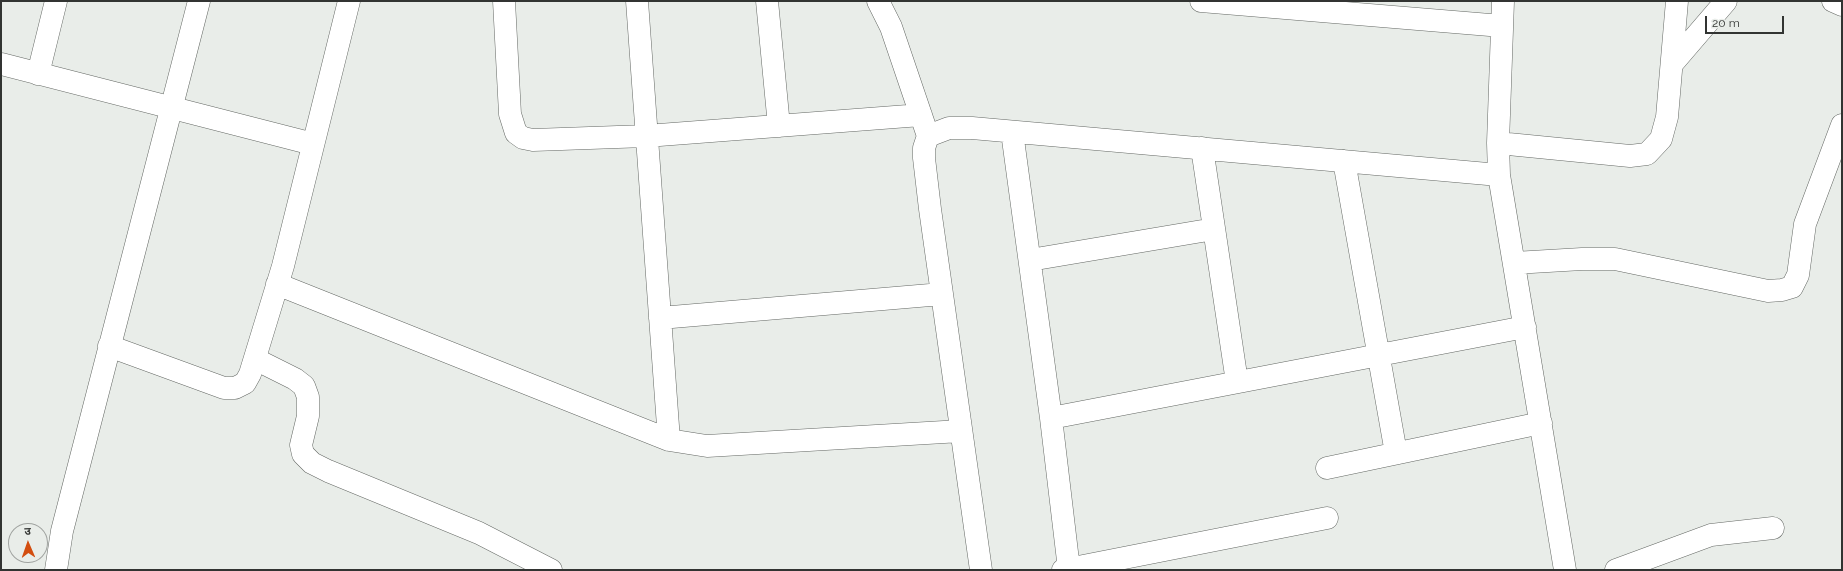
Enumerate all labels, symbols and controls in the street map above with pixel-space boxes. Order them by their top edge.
scale bar [1707,8,1786,34]
text: 20 m [1712,16,1740,30]
north arrow [8,523,48,563]
text: उ [24,525,31,538]

